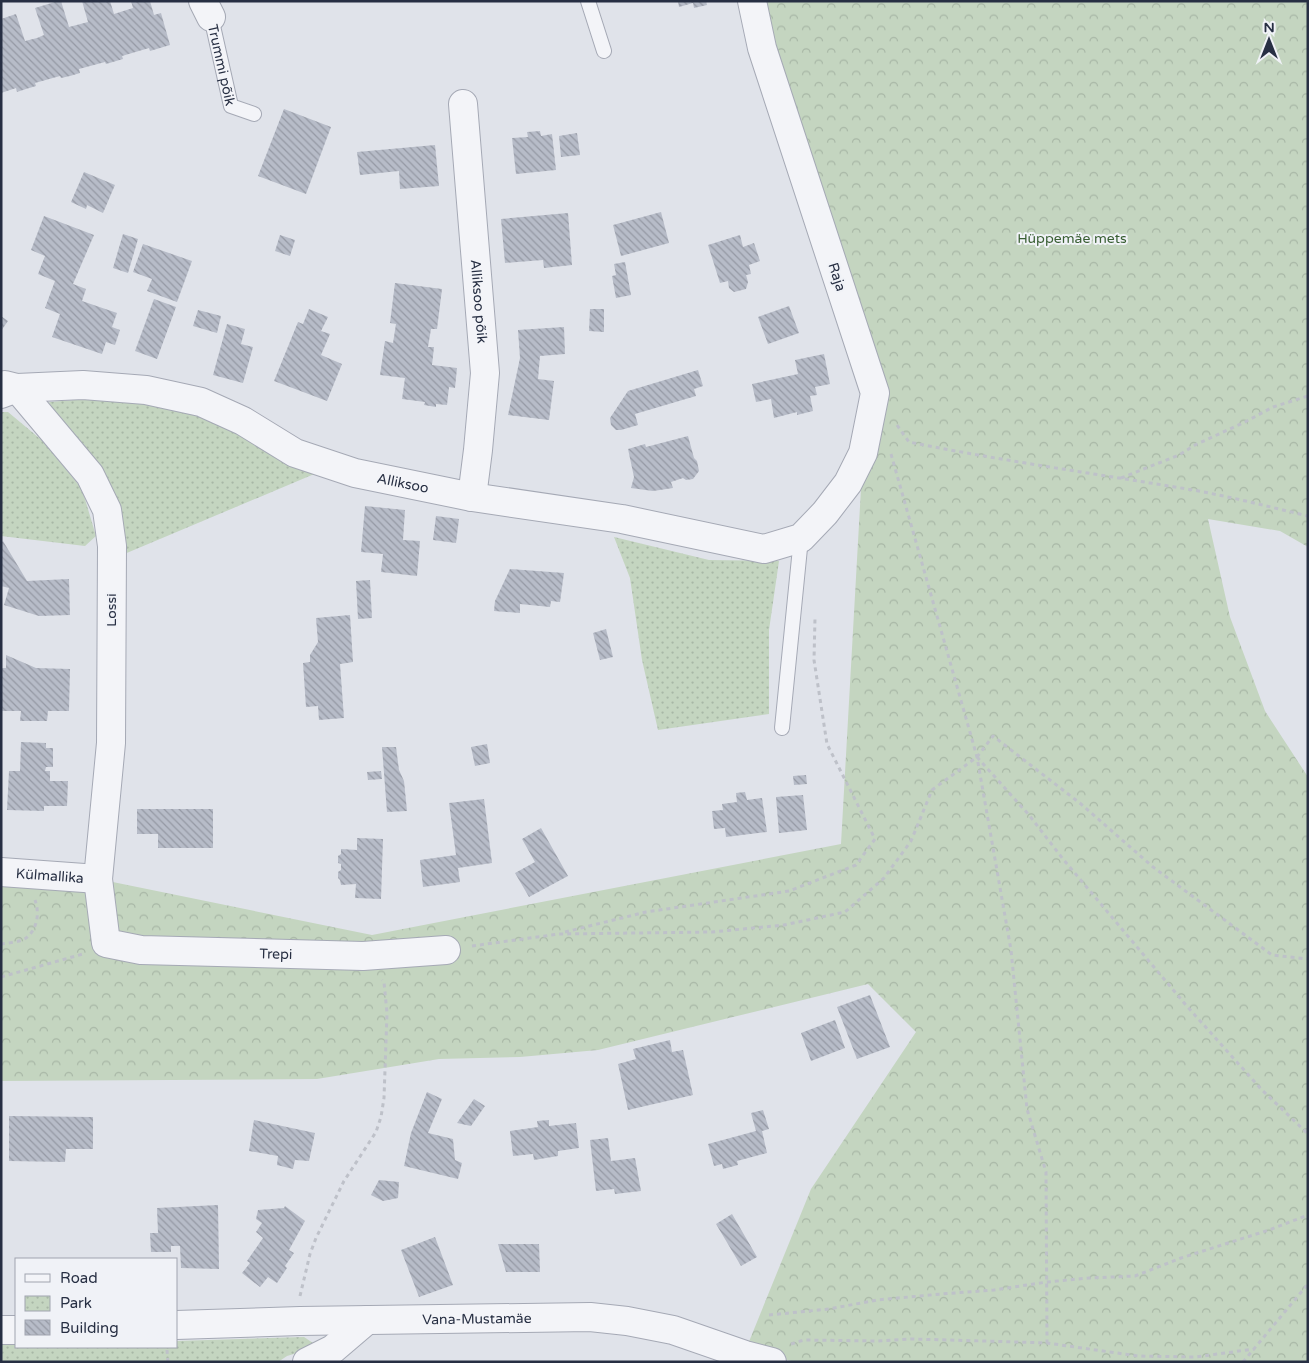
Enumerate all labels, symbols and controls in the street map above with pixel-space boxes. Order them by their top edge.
north arrow [1244,15,1294,65]
text: N [1263,19,1275,36]
street label: Trummi põik [204,22,239,107]
park label: Hüppemäe mets [1017,230,1127,247]
street label: Alliksoo põik [467,259,491,344]
street label: Raja [824,260,850,294]
street label: Alliksoo [376,469,430,496]
street label: Lossi [103,593,120,627]
street label: Külmallika [15,865,84,886]
street label: Trepi [259,945,293,963]
legend [15,1258,178,1348]
text: Road [60,1269,98,1287]
text: Park [60,1294,92,1312]
street label: Vana-Mustamäe [422,1309,532,1328]
text: Building [60,1319,119,1337]

